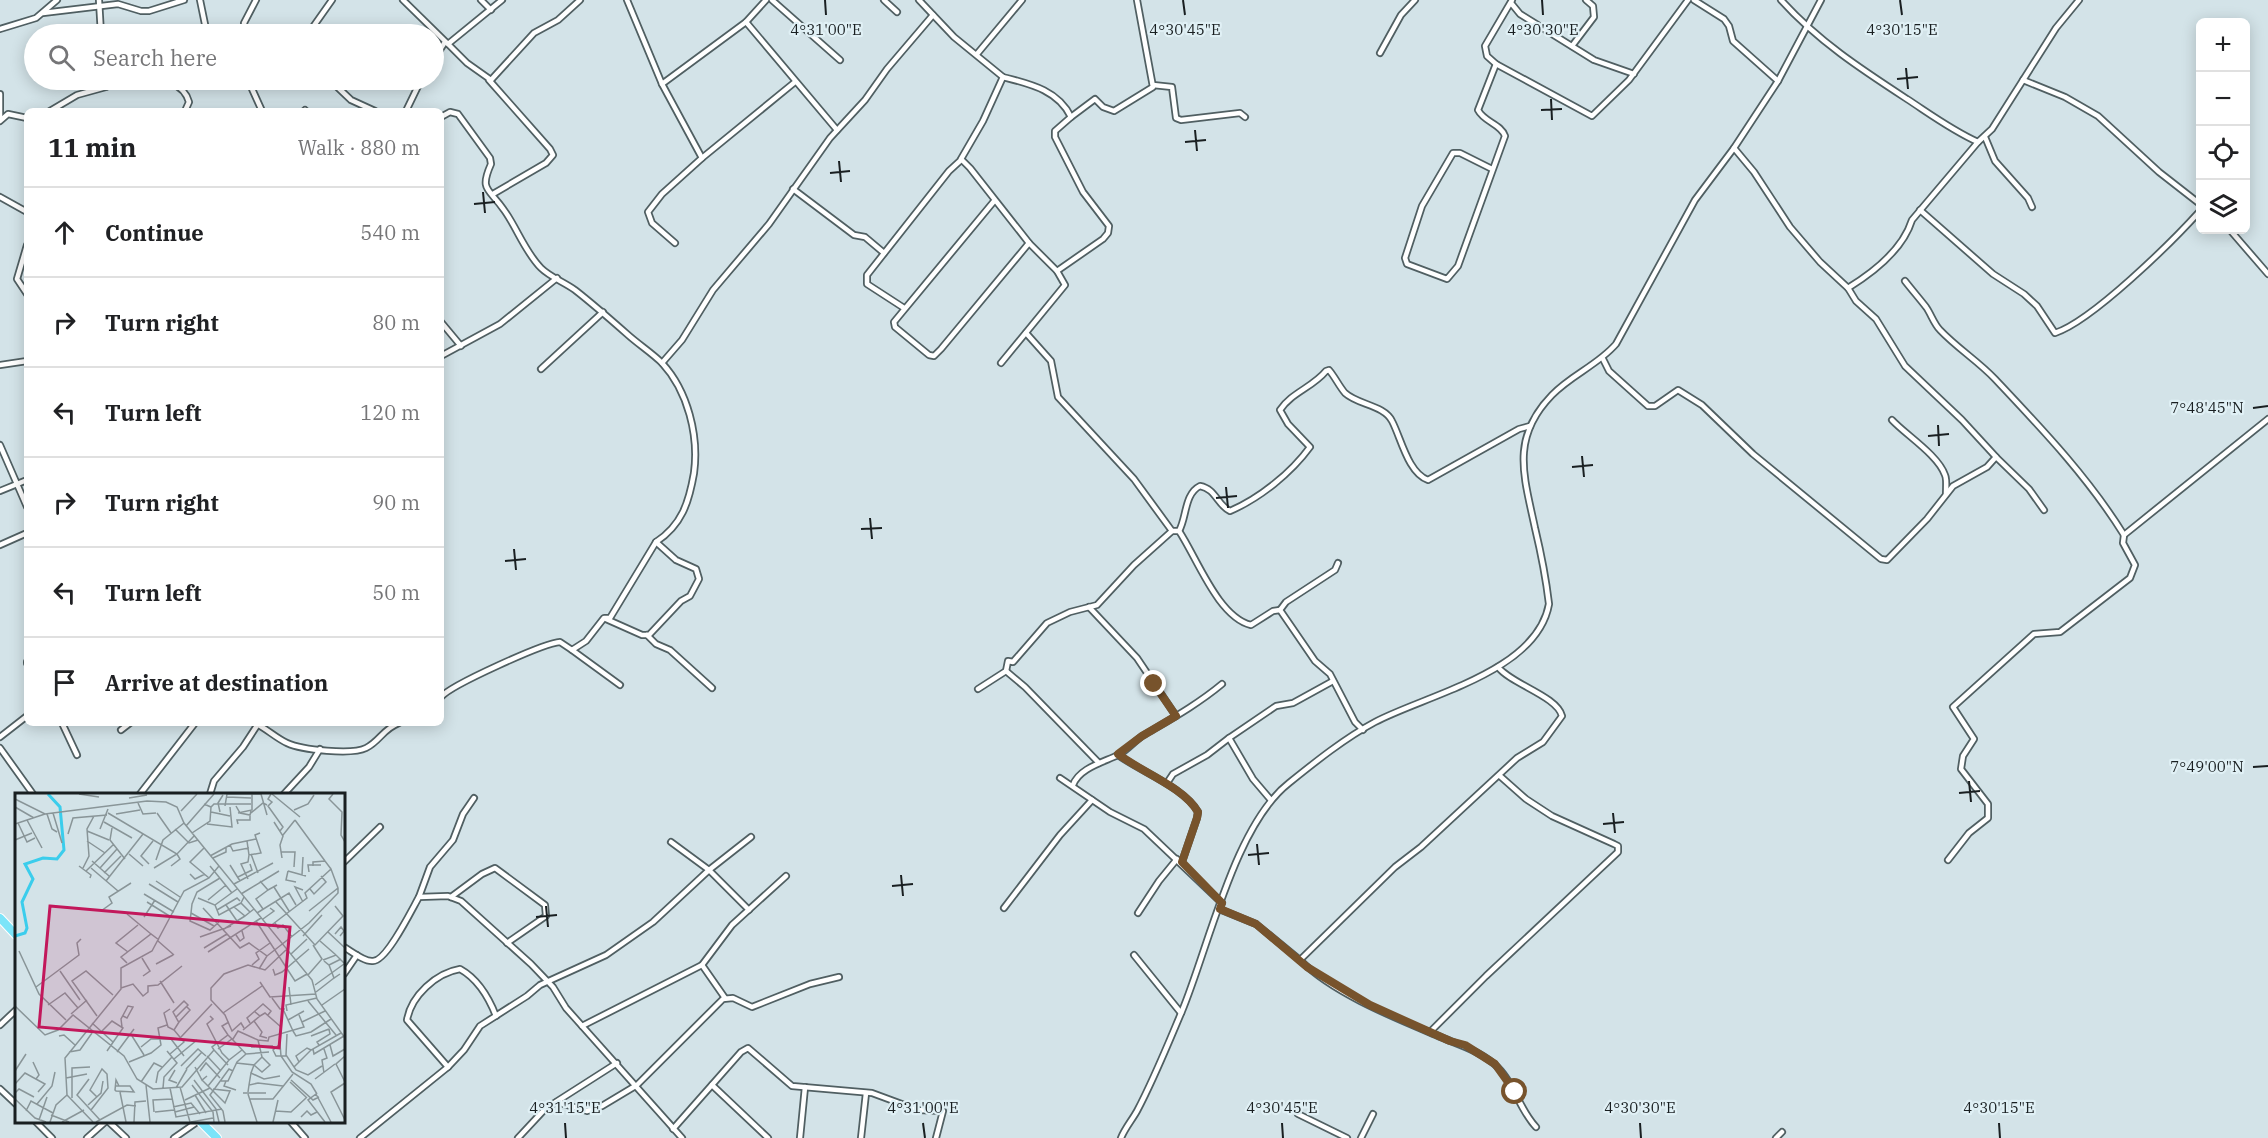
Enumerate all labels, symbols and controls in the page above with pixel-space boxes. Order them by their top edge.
map controls [2196,18,2250,234]
button: + [2196,18,2250,72]
text: 4°31'00"E [790,20,862,39]
text: 4°30'45"E [1149,20,1221,39]
text: 4°30'30"E [1507,20,1579,39]
text: 4°30'15"E [1866,20,1938,39]
search box [24,24,444,90]
icon: search [45,41,78,74]
text: Search here [93,43,217,72]
button: − [2196,72,2250,126]
button: locate [2196,126,2250,180]
text: 11 min [48,130,136,164]
text: Walk · 880 m [298,134,420,161]
button: layers [2196,180,2250,234]
icon: ahead [48,216,81,249]
text: Continue [105,218,204,247]
text: 540 m [360,219,420,246]
icon: right [48,306,81,339]
text: Turn right [105,308,219,337]
text: 80 m [372,309,420,336]
icon: left [48,396,81,429]
text: Turn left [105,398,201,427]
text: 7°48'45"N [2170,398,2244,417]
text: 120 m [360,399,420,426]
icon: right [48,486,81,519]
text: Turn right [105,488,219,517]
text: 90 m [372,489,420,516]
icon: left [48,576,81,609]
text: Turn left [105,578,201,607]
text: 50 m [372,579,420,606]
icon: arrive [48,666,81,699]
text: Arrive at destination [105,668,328,697]
route end [1140,670,1166,696]
text: 7°49'00"N [2170,757,2244,776]
inset map [15,793,345,1123]
route start [1501,1078,1527,1104]
text: 4°31'15"E [529,1098,601,1117]
text: 4°31'00"E [887,1098,959,1117]
text: 4°30'45"E [1246,1098,1318,1117]
text: 4°30'30"E [1604,1098,1676,1117]
text: 4°30'15"E [1963,1098,2035,1117]

